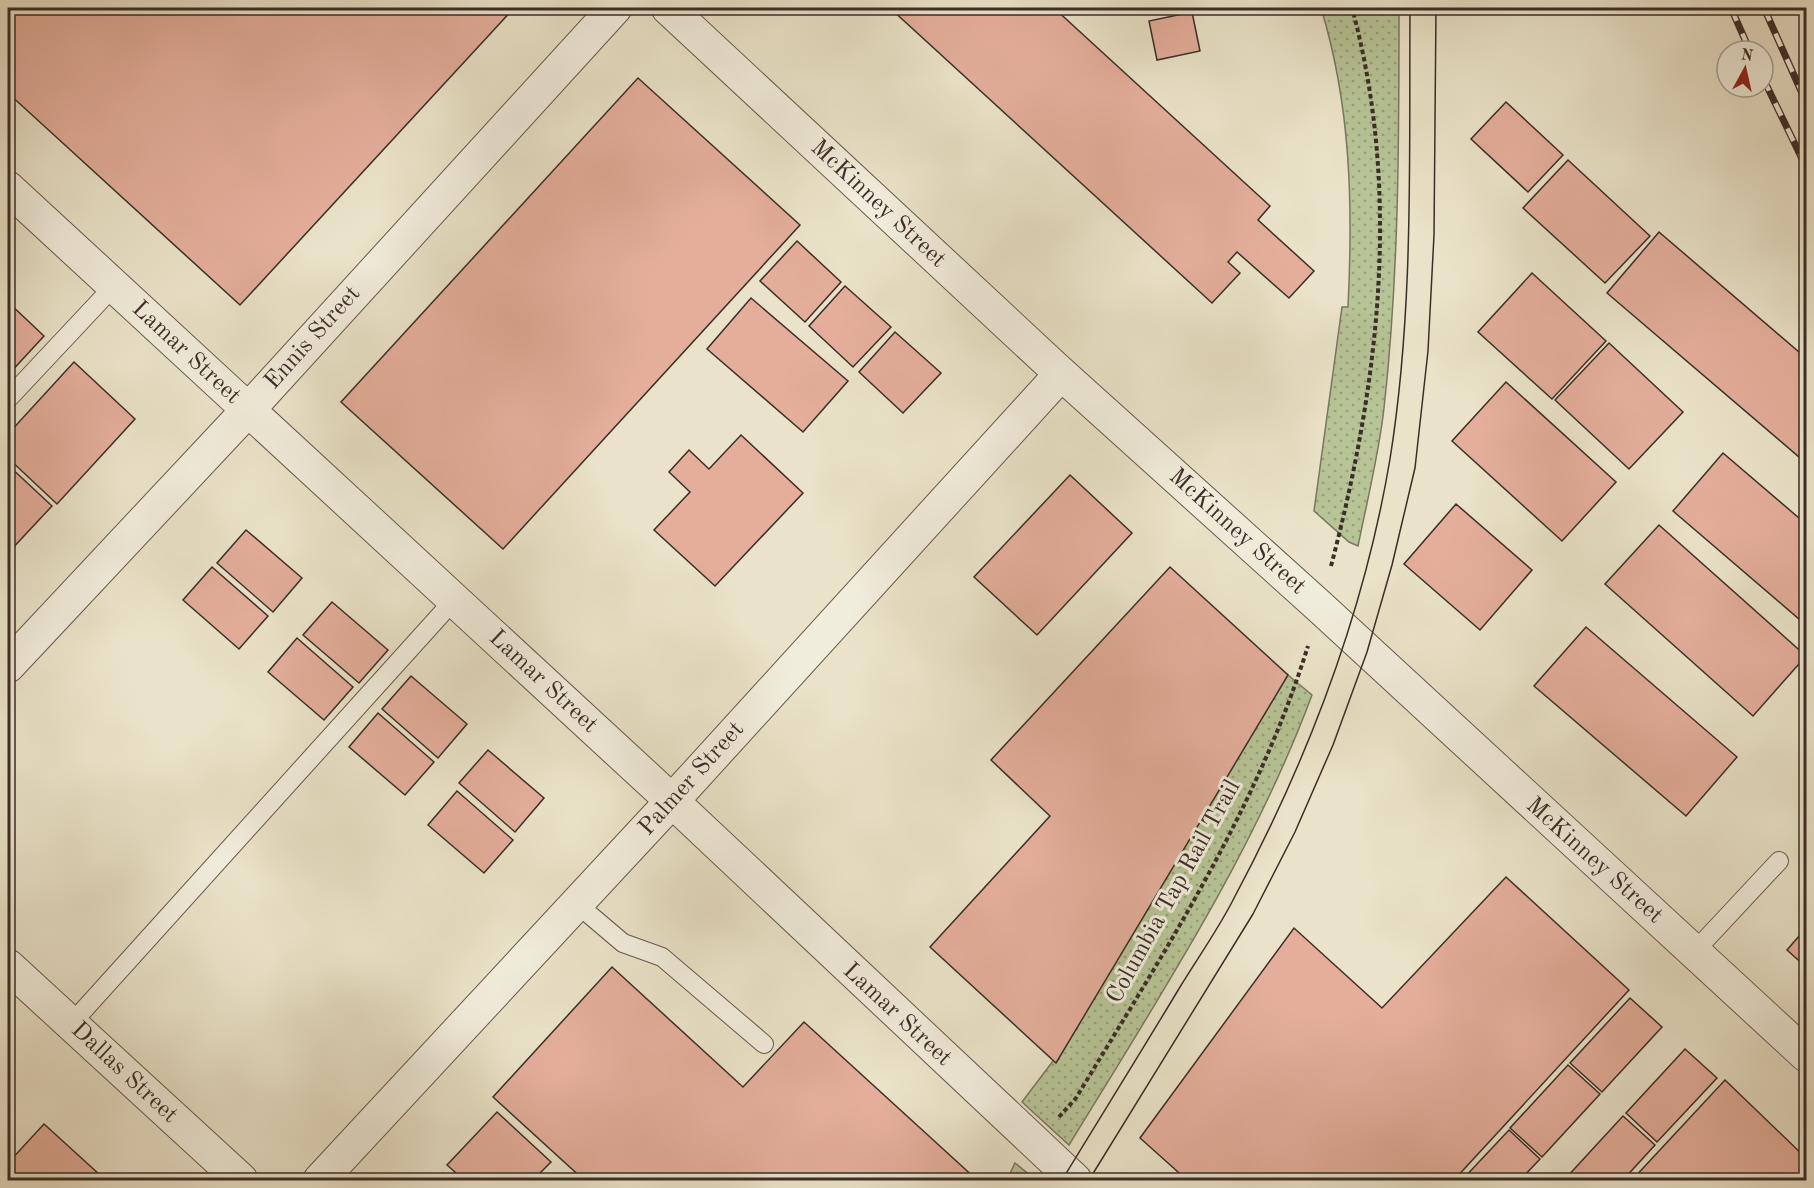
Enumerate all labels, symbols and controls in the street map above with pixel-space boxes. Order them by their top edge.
north arrow [1715,39,1775,99]
text: N [1740,47,1755,65]
street label: McKinney Street [806,135,950,273]
street label: Ennis Street [261,282,365,394]
street label: Lamar Street [127,297,245,409]
street label: McKinney Street [1164,464,1310,600]
street label: Lamar Street [484,626,602,738]
street label: Palmer Street [635,718,749,840]
street label: Columbia Tap Rail Trail [1103,776,1245,1008]
street label: McKinney Street [1521,793,1667,929]
street label: Lamar Street [838,959,956,1071]
street label: Dallas Street [66,1018,182,1128]

